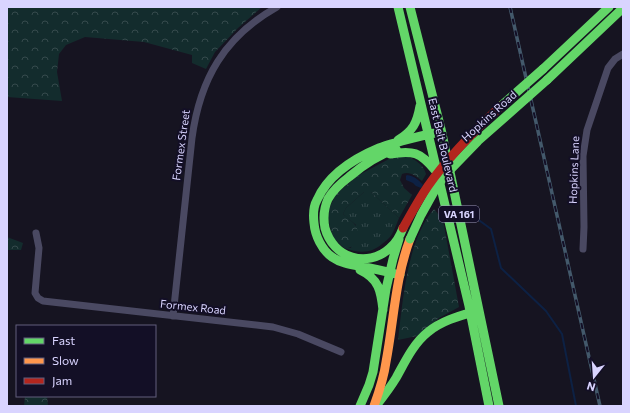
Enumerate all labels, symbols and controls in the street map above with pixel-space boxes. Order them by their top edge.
street label: Hopkins Road [459,88,519,144]
street label: East Belt Boulevard [426,97,461,193]
street label: Formex Street [169,108,192,181]
street label: Hopkins Lane [566,136,581,204]
road number: VA 161 [439,206,479,222]
street label: Formex Road [160,297,227,316]
legend [16,325,156,397]
text: Fast [52,333,75,347]
text: Slow [52,353,79,367]
north arrow [574,357,614,397]
text: Jam [52,373,72,388]
text: N [585,380,597,394]

